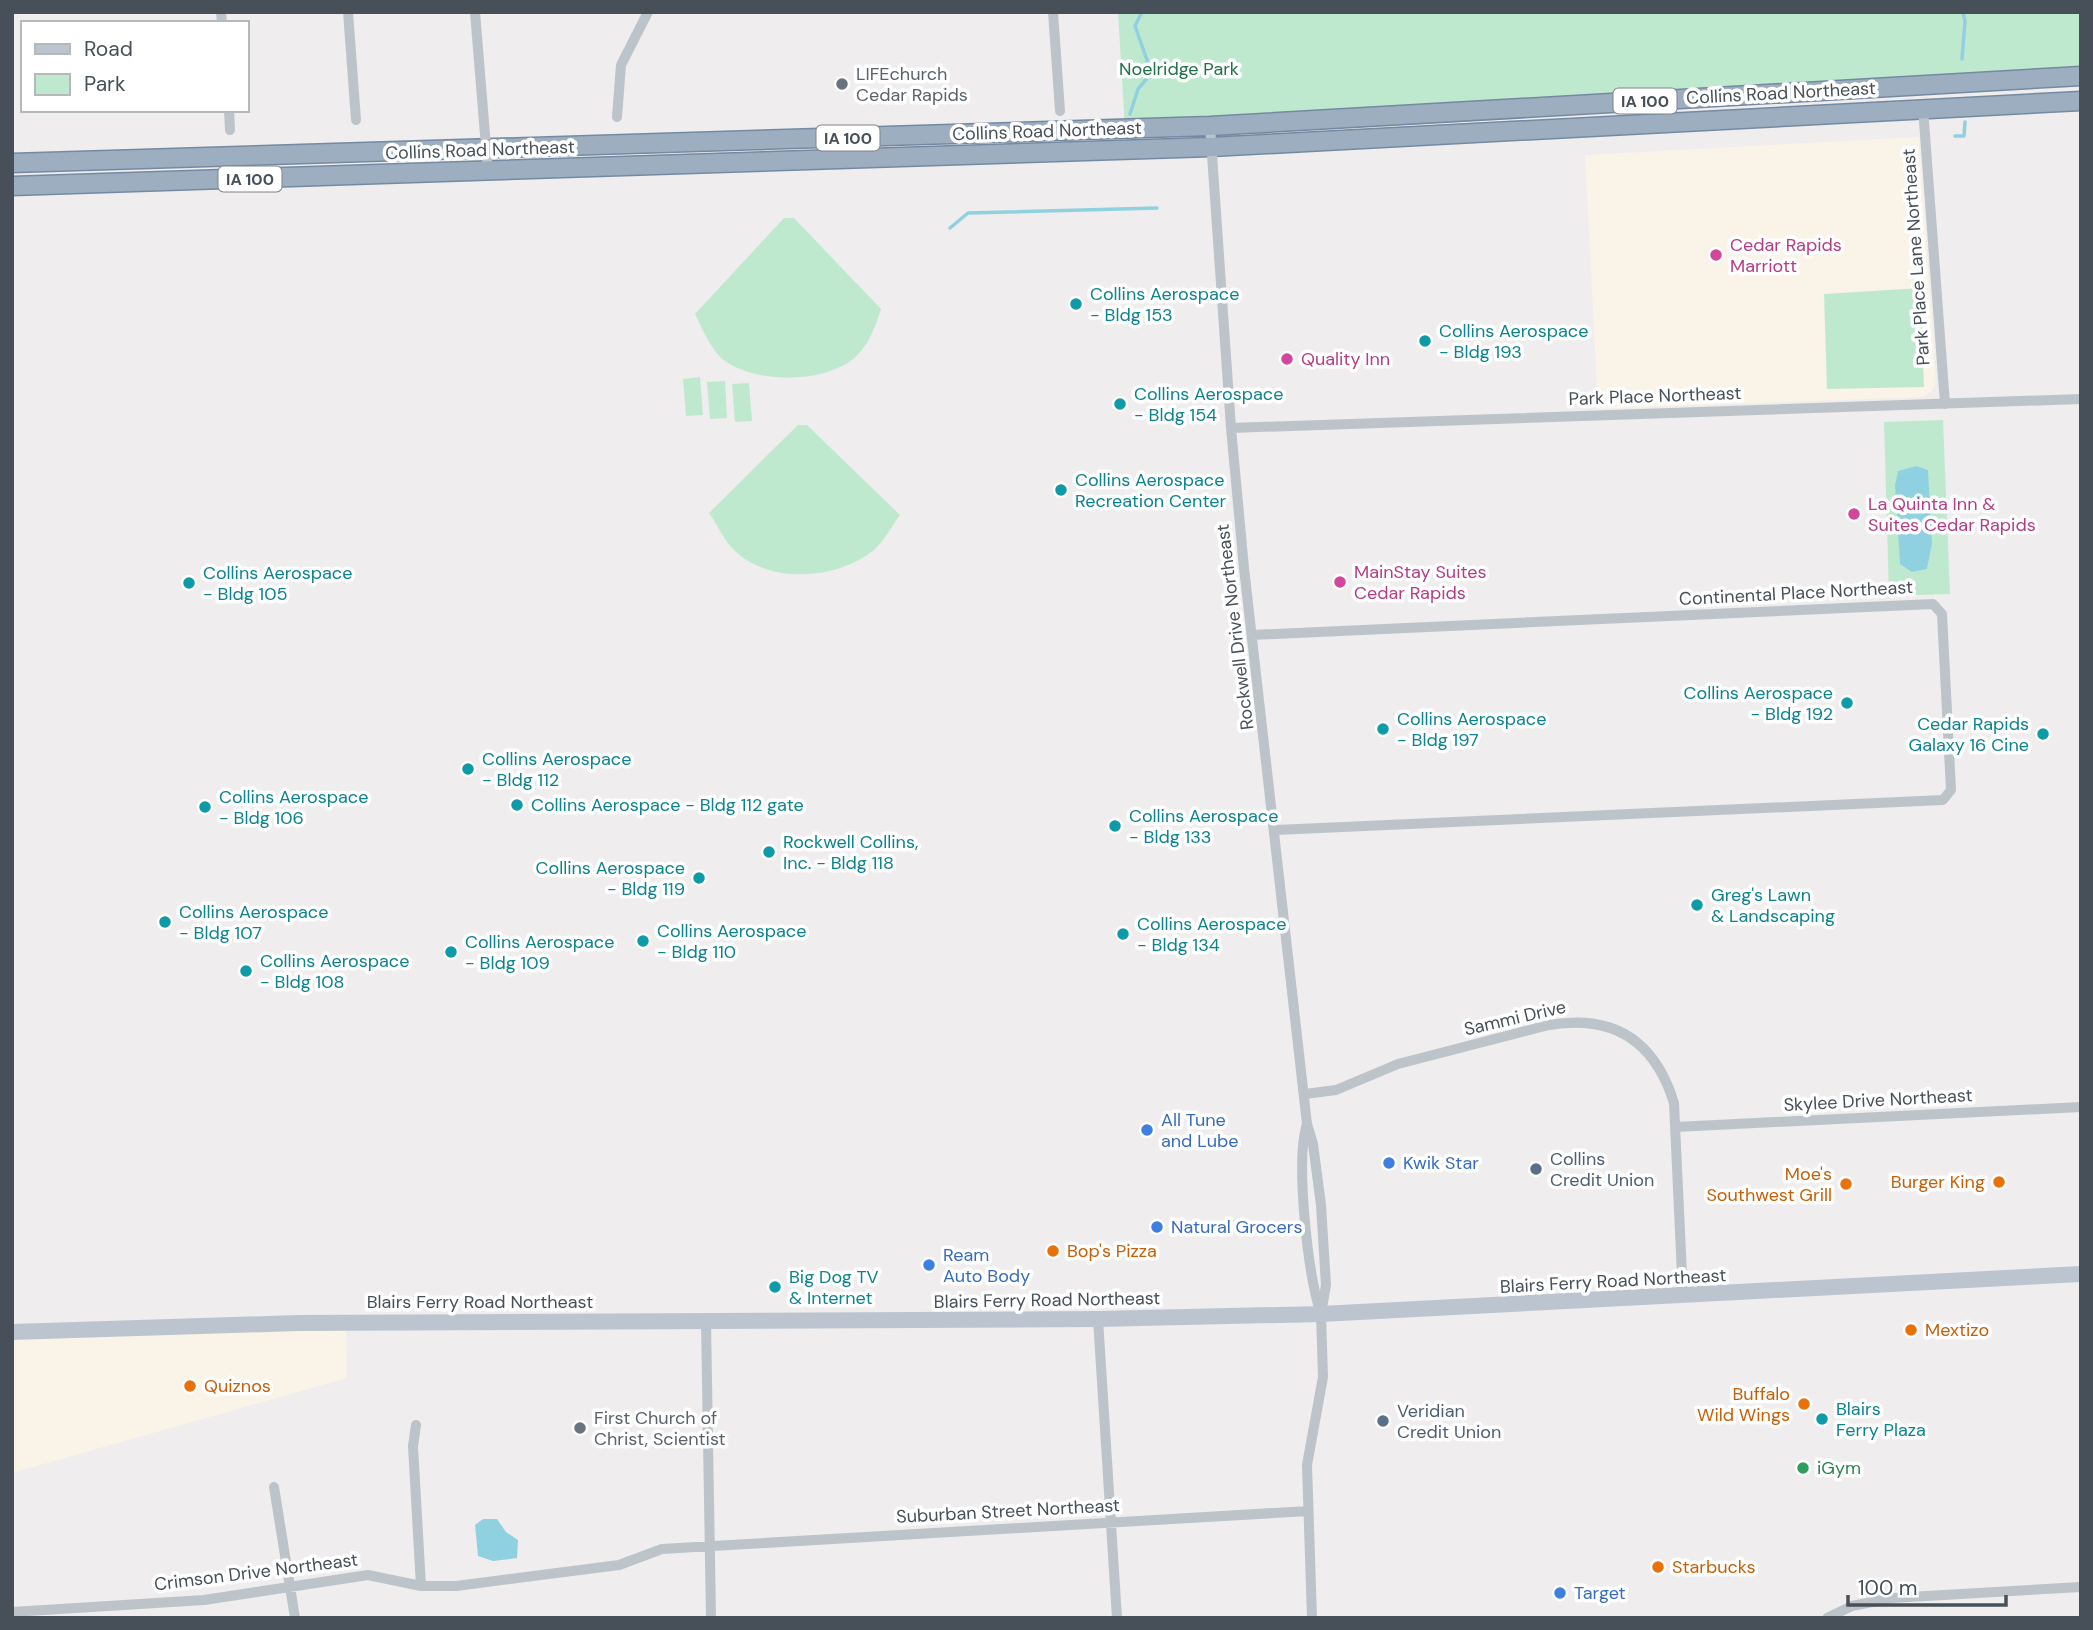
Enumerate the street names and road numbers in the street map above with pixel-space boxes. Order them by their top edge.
street label: Collins Road Northeast [1686,76,1876,110]
road number: IA 100 [1614,88,1676,114]
street label: Collins Road Northeast [952,116,1142,146]
road number: IA 100 [816,126,880,150]
street label: Collins Road Northeast [385,135,575,165]
street label: Park Place Lane Northeast [1896,148,1936,366]
road number: IA 100 [218,167,282,192]
street label: Park Place Northeast [1568,381,1742,411]
street label: Rockwell Drive Northeast [1210,523,1260,731]
street label: Continental Place Northeast [1678,575,1914,611]
street label: Sammi Drive [1462,995,1568,1041]
street label: Skylee Drive Northeast [1783,1083,1973,1117]
street label: Blairs Ferry Road Northeast [1499,1263,1727,1299]
street label: Blairs Ferry Road Northeast [933,1286,1161,1314]
street label: Blairs Ferry Road Northeast [367,1290,593,1314]
street label: Suburban Street Northeast [896,1493,1120,1529]
street label: Crimson Drive Northeast [153,1548,359,1596]

